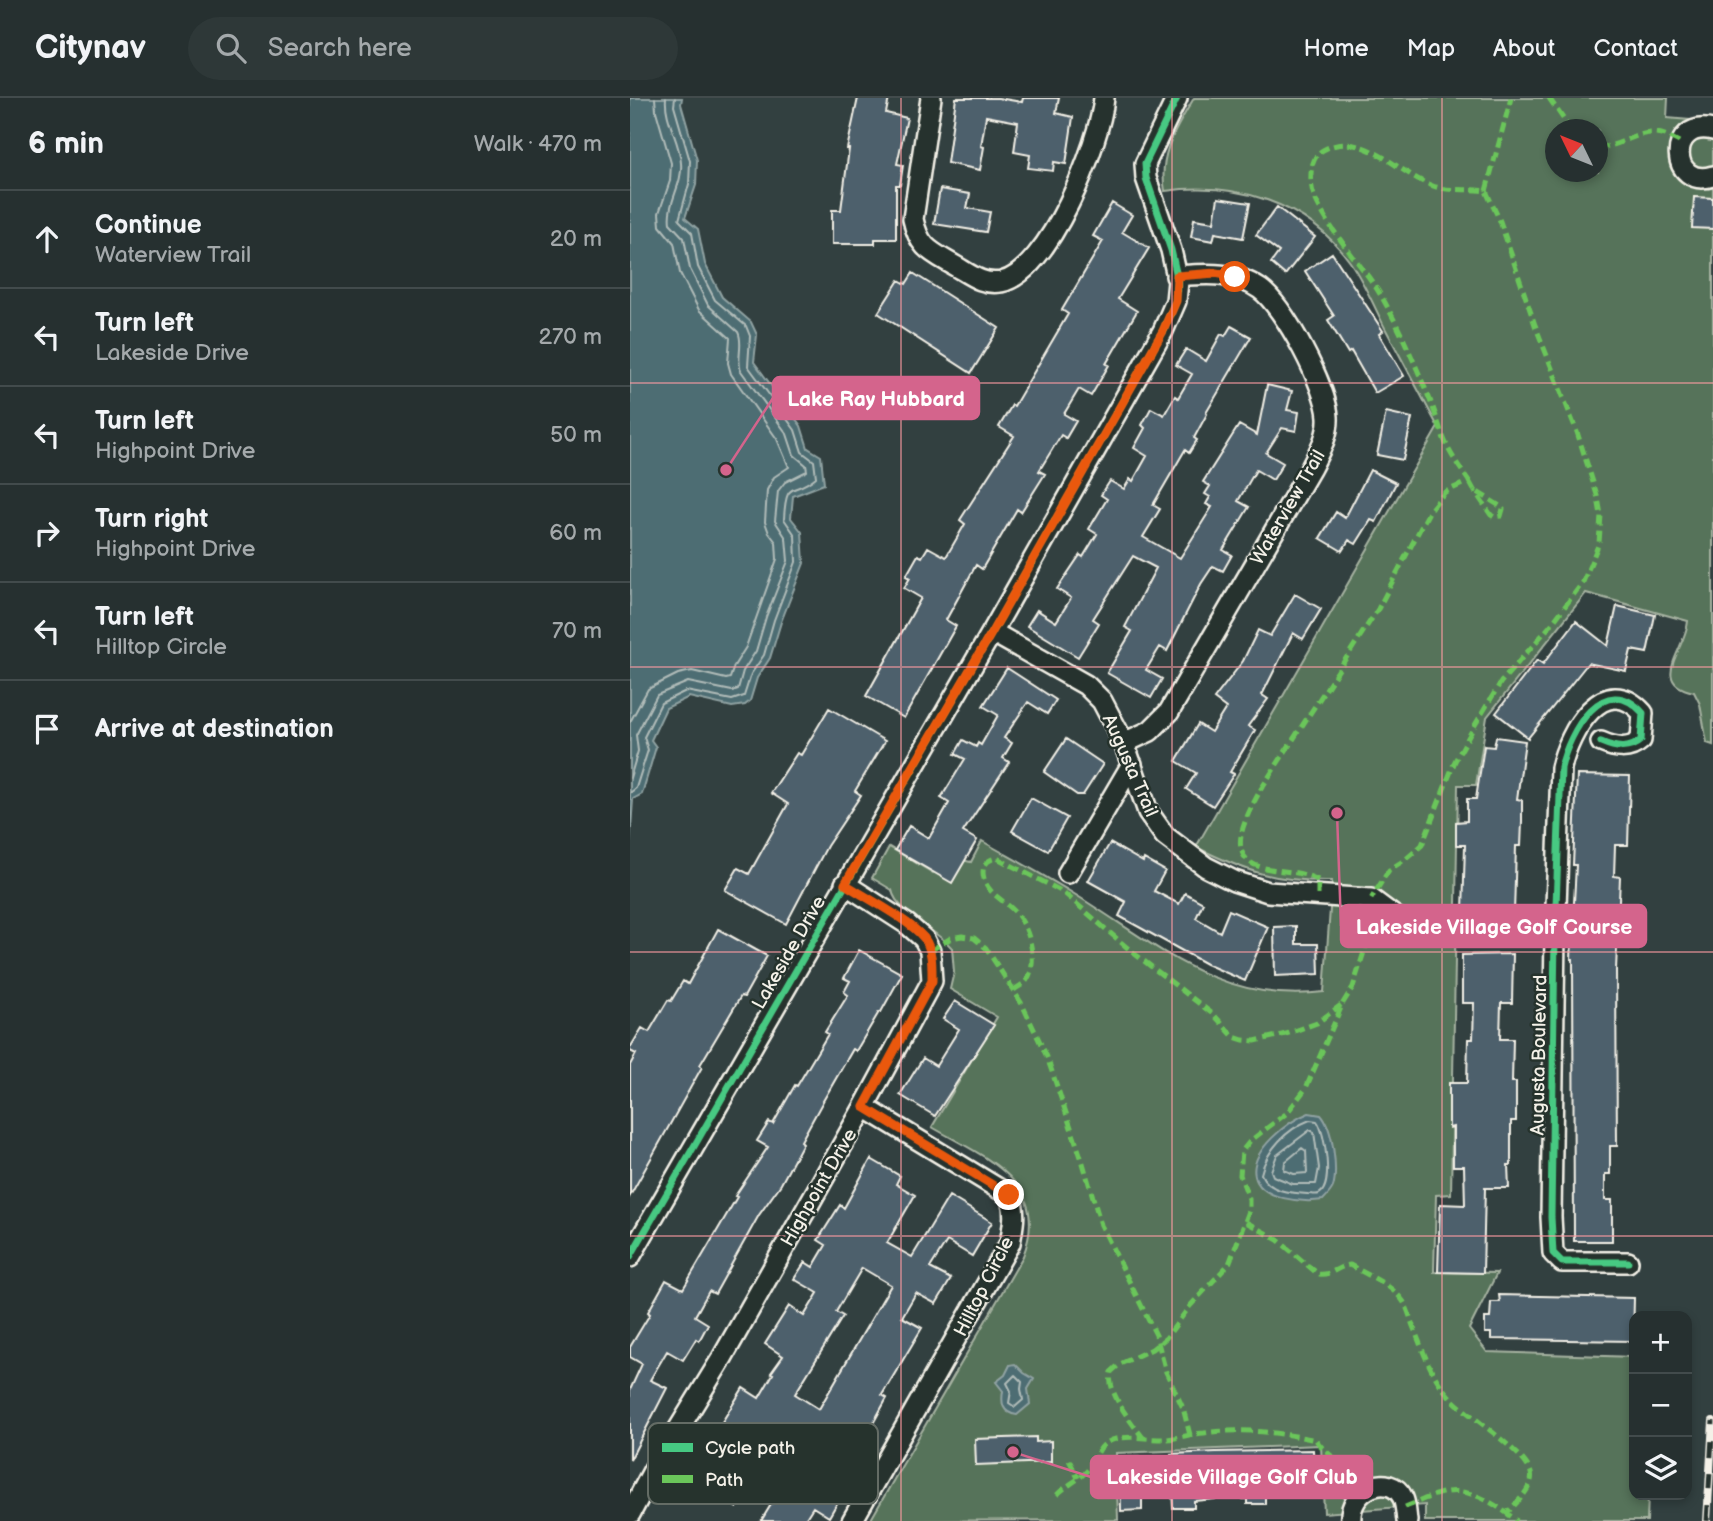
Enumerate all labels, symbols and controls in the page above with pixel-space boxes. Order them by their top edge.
search box [188,17,678,80]
text: Citynav [35,28,146,68]
icon: search [212,29,250,67]
text: Search here [268,33,412,64]
text: Home [1304,34,1369,63]
text: Map [1407,34,1455,63]
text: About [1493,34,1555,63]
text: Contact [1593,34,1678,63]
north arrow [1545,119,1608,182]
text: 6 min [28,126,104,162]
text: Walk · 470 m [474,130,602,158]
text: Continue [95,210,202,241]
icon: ahead [28,220,66,258]
text: 20 m [550,225,602,253]
text: Waterview Trail [95,241,251,269]
route start [1219,261,1250,292]
text: Turn left [95,308,194,339]
icon: left [28,318,66,356]
text: 270 m [538,323,602,351]
text: Lakeside Drive [95,339,249,367]
callout: Lake Ray Hubbard [773,377,979,419]
text: Lake Ray Hubbard [787,387,965,412]
text: Turn left [95,406,194,437]
icon: left [28,416,66,454]
text: 50 m [550,421,602,449]
text: Highpoint Drive [95,437,255,465]
street label: Waterview Trail [1246,446,1330,569]
text: Turn right [95,504,208,535]
icon: right [28,514,66,552]
text: 60 m [549,519,602,547]
text: Highpoint Drive [95,535,255,563]
text: Turn left [95,602,194,633]
icon: left [28,612,66,650]
text: 70 m [552,617,602,645]
text: Hilltop Circle [95,633,227,661]
icon: arrive [28,710,66,748]
street label: Augusta Trail [1097,711,1162,820]
text: Arrive at destination [95,714,334,745]
street label: Lakeside Drive [748,892,831,1014]
callout: Lakeside Village Golf Course [1341,905,1646,947]
text: Lakeside Village Golf Course [1356,915,1632,940]
street label: Augusta Boulevard [1527,975,1552,1136]
street label: Highpoint Drive [776,1125,862,1251]
route end [993,1179,1024,1210]
street label: Hilltop Circle [949,1233,1019,1340]
map controls [1629,1311,1692,1500]
button: + [1629,1311,1692,1374]
button: − [1629,1374,1692,1437]
legend [648,1423,878,1504]
text: Cycle path [705,1437,795,1460]
button: layers [1629,1437,1692,1500]
callout: Lakeside Village Golf Club [1091,1456,1372,1498]
text: Lakeside Village Golf Club [1106,1465,1358,1490]
text: Path [705,1469,743,1492]

